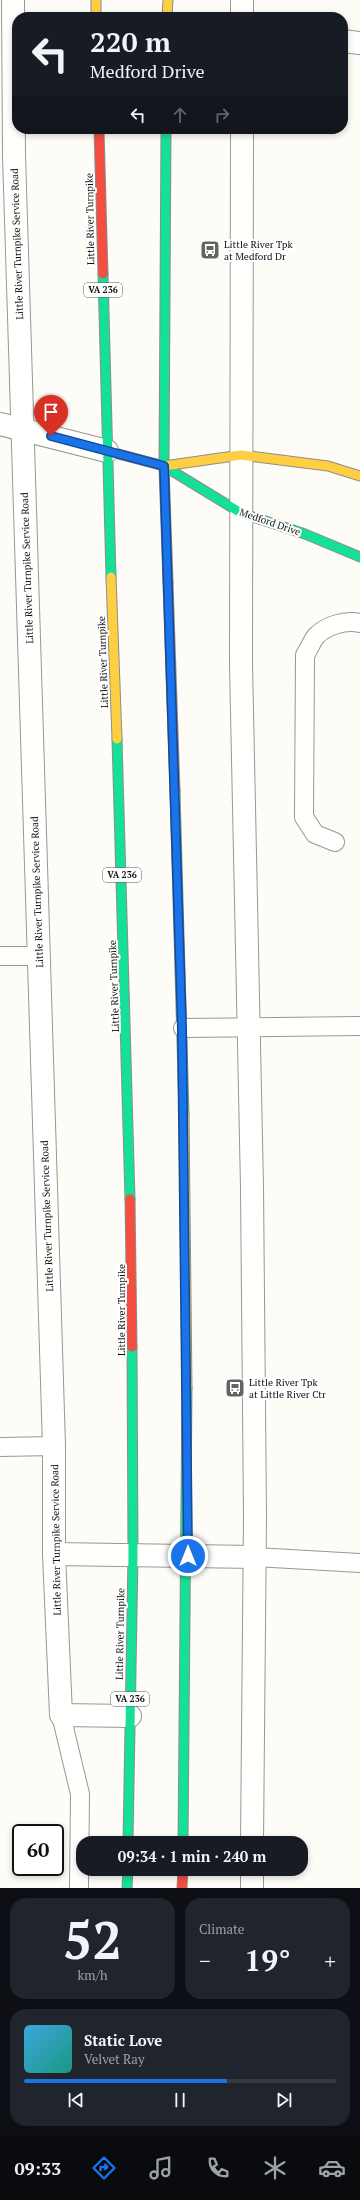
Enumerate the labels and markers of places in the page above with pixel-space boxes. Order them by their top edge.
place label: Little River Tpk at Medford Dr [224,238,293,263]
bus stop icon: Little River Tpk at Medford Dr [199,239,221,261]
pin [34,395,68,436]
place label: Little River Tpk at Little River Ctr [249,1376,326,1401]
bus stop icon: Little River Tpk at Little River Ctr [224,1377,246,1399]

